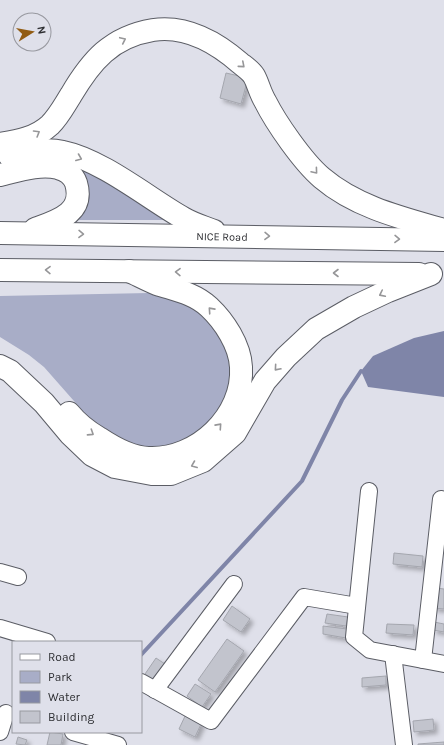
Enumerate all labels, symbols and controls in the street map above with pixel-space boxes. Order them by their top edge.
north arrow [12,12,52,52]
text: N [34,25,48,35]
one-way arrow [119,37,127,45]
one-way arrow [237,60,245,67]
one-way arrow [33,131,40,138]
one-way arrow [76,153,83,161]
one-way arrow [311,166,318,173]
one-way arrow [78,230,84,238]
street label: NICE Road [196,230,248,244]
one-way arrow [264,232,270,241]
one-way arrow [394,235,400,243]
one-way arrow [45,266,51,275]
one-way arrow [175,268,181,276]
one-way arrow [333,269,339,277]
one-way arrow [378,289,386,297]
one-way arrow [209,308,216,315]
one-way arrow [274,363,281,371]
one-way arrow [215,423,222,431]
one-way arrow [87,428,94,436]
one-way arrow [190,460,197,468]
legend [12,641,142,733]
text: Road [48,650,76,664]
text: Park [48,670,73,684]
text: Water [48,690,81,704]
text: Building [48,710,95,724]

